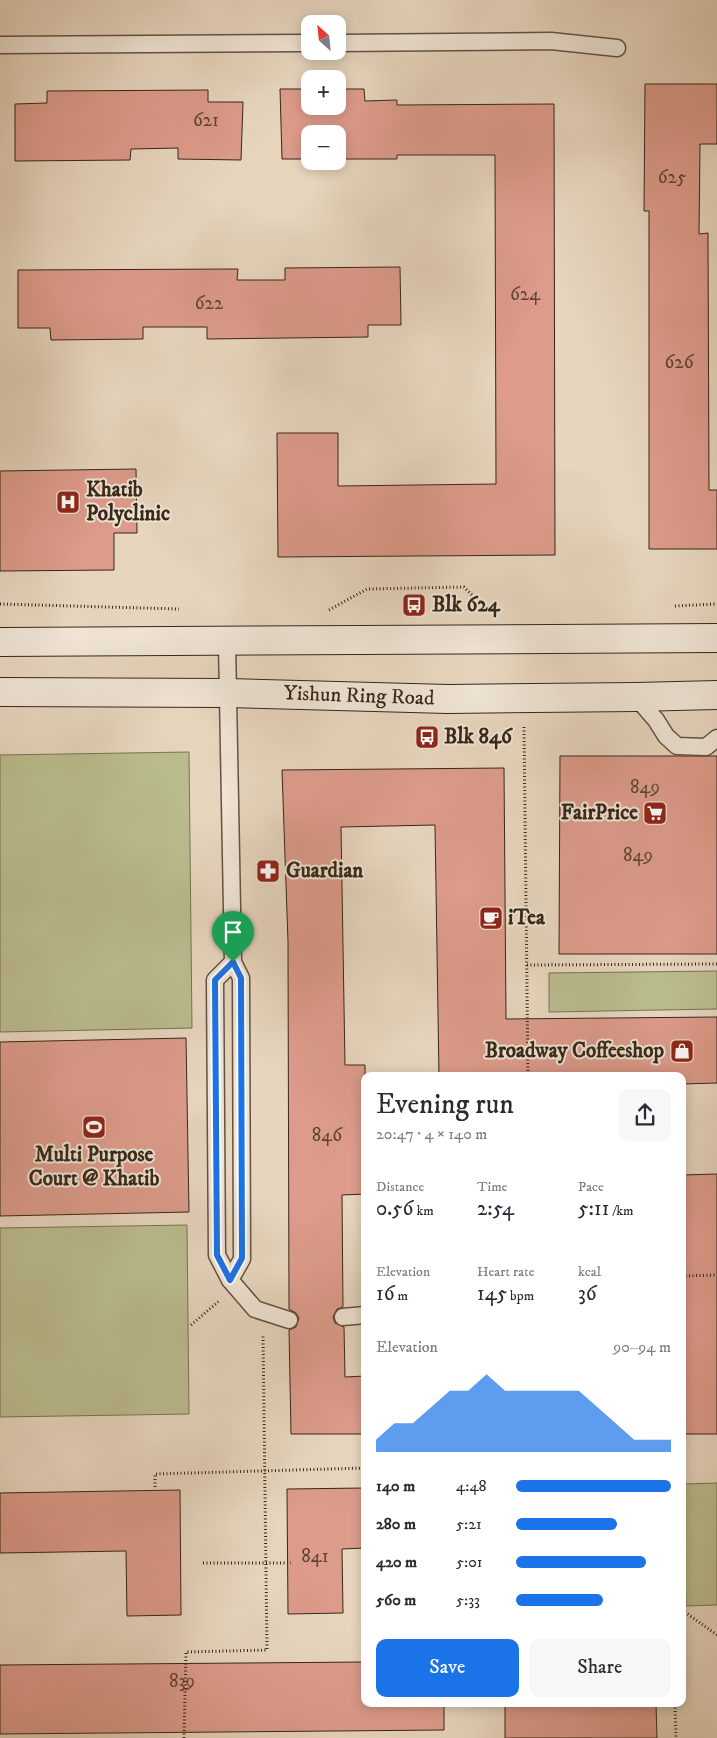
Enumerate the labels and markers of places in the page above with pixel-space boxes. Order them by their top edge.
place label: Khatib Polyclinic [86,477,170,527]
hospital icon: Khatib Polyclinic [55,489,81,515]
bus stop icon: Blk 624 [401,592,427,618]
place label: Blk 624 [432,592,501,618]
bus stop icon: Blk 846 [414,724,440,750]
place label: Blk 846 [444,724,513,750]
place label: FairPrice [561,800,638,826]
supermarket icon: FairPrice [642,800,668,826]
pharmacy icon: Guardian [255,858,281,884]
place label: Guardian [286,858,364,884]
cafe icon: iTea [478,905,504,931]
place label: iTea [508,905,546,931]
pin [212,911,254,962]
place label: Broadway Coffeeshop [485,1038,664,1064]
shop icon: Broadway Coffeeshop [669,1038,695,1064]
sports icon: Multi Purpose Court @ Khatib [81,1114,107,1140]
place label: Multi Purpose Court @ Khatib [29,1142,159,1192]

